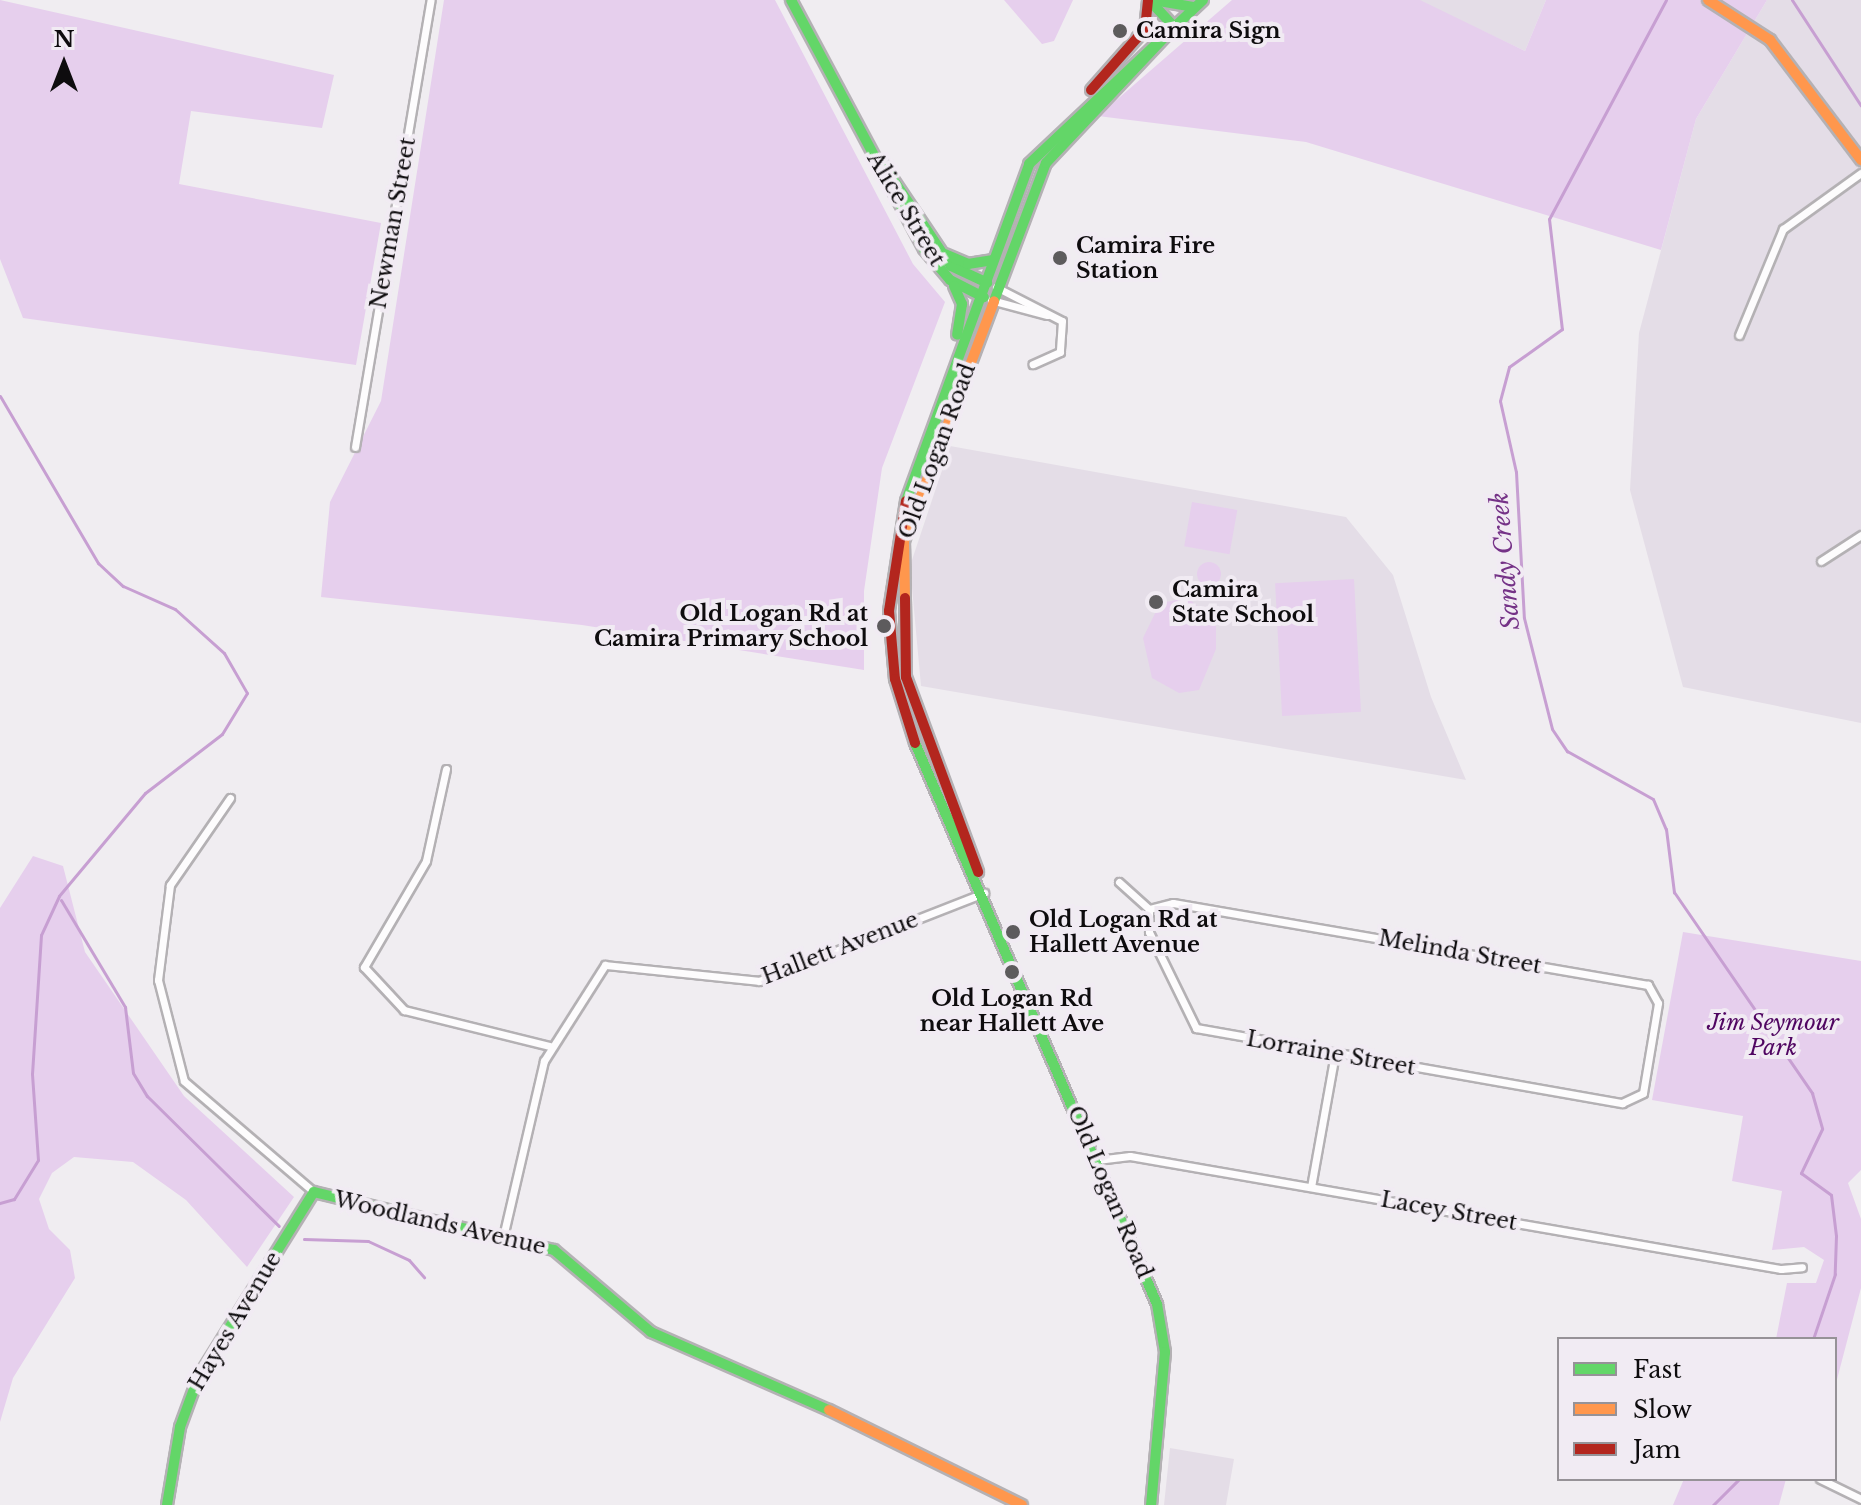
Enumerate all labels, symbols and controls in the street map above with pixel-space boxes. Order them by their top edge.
place label: Camira Sign [1136,18,1280,44]
marker: Camira Sign [1111,22,1129,40]
north arrow [24,24,104,104]
text: N [54,26,74,53]
street label: Newman Street [365,135,421,311]
street label: Alice Street [862,147,950,271]
place label: Camira Fire Station [1076,232,1215,284]
marker: Camira Fire Station [1051,249,1069,267]
street label: Old Logan Road [893,360,981,542]
water label: Sandy Creek [1485,491,1525,631]
place label: Camira State School [1172,576,1314,628]
marker: Camira State School [1147,593,1165,611]
place label: Old Logan Rd at Camira Primary School [593,600,868,652]
marker: Old Logan Rd at Camira Primary School [875,617,893,635]
street label: Hallett Avenue [758,906,922,990]
place label: Old Logan Rd at Hallett Avenue [1029,906,1217,958]
marker: Old Logan Rd at Hallett Avenue [1004,923,1022,941]
street label: Melinda Street [1376,925,1544,979]
marker: Old Logan Rd near Hallett Ave [1003,963,1021,981]
place label: Old Logan Rd near Hallett Ave [919,985,1105,1036]
park label: Jim Seymour Park [1707,1009,1839,1060]
street label: Lorraine Street [1244,1025,1418,1081]
street label: Old Logan Road [1062,1102,1158,1282]
street label: Woodlands Avenue [331,1186,549,1260]
street label: Lacey Street [1378,1186,1520,1236]
street label: Hayes Avenue [183,1246,287,1396]
legend [1557,1337,1837,1481]
text: Fast [1633,1355,1681,1384]
text: Slow [1633,1395,1692,1424]
text: Jam [1633,1435,1681,1464]

